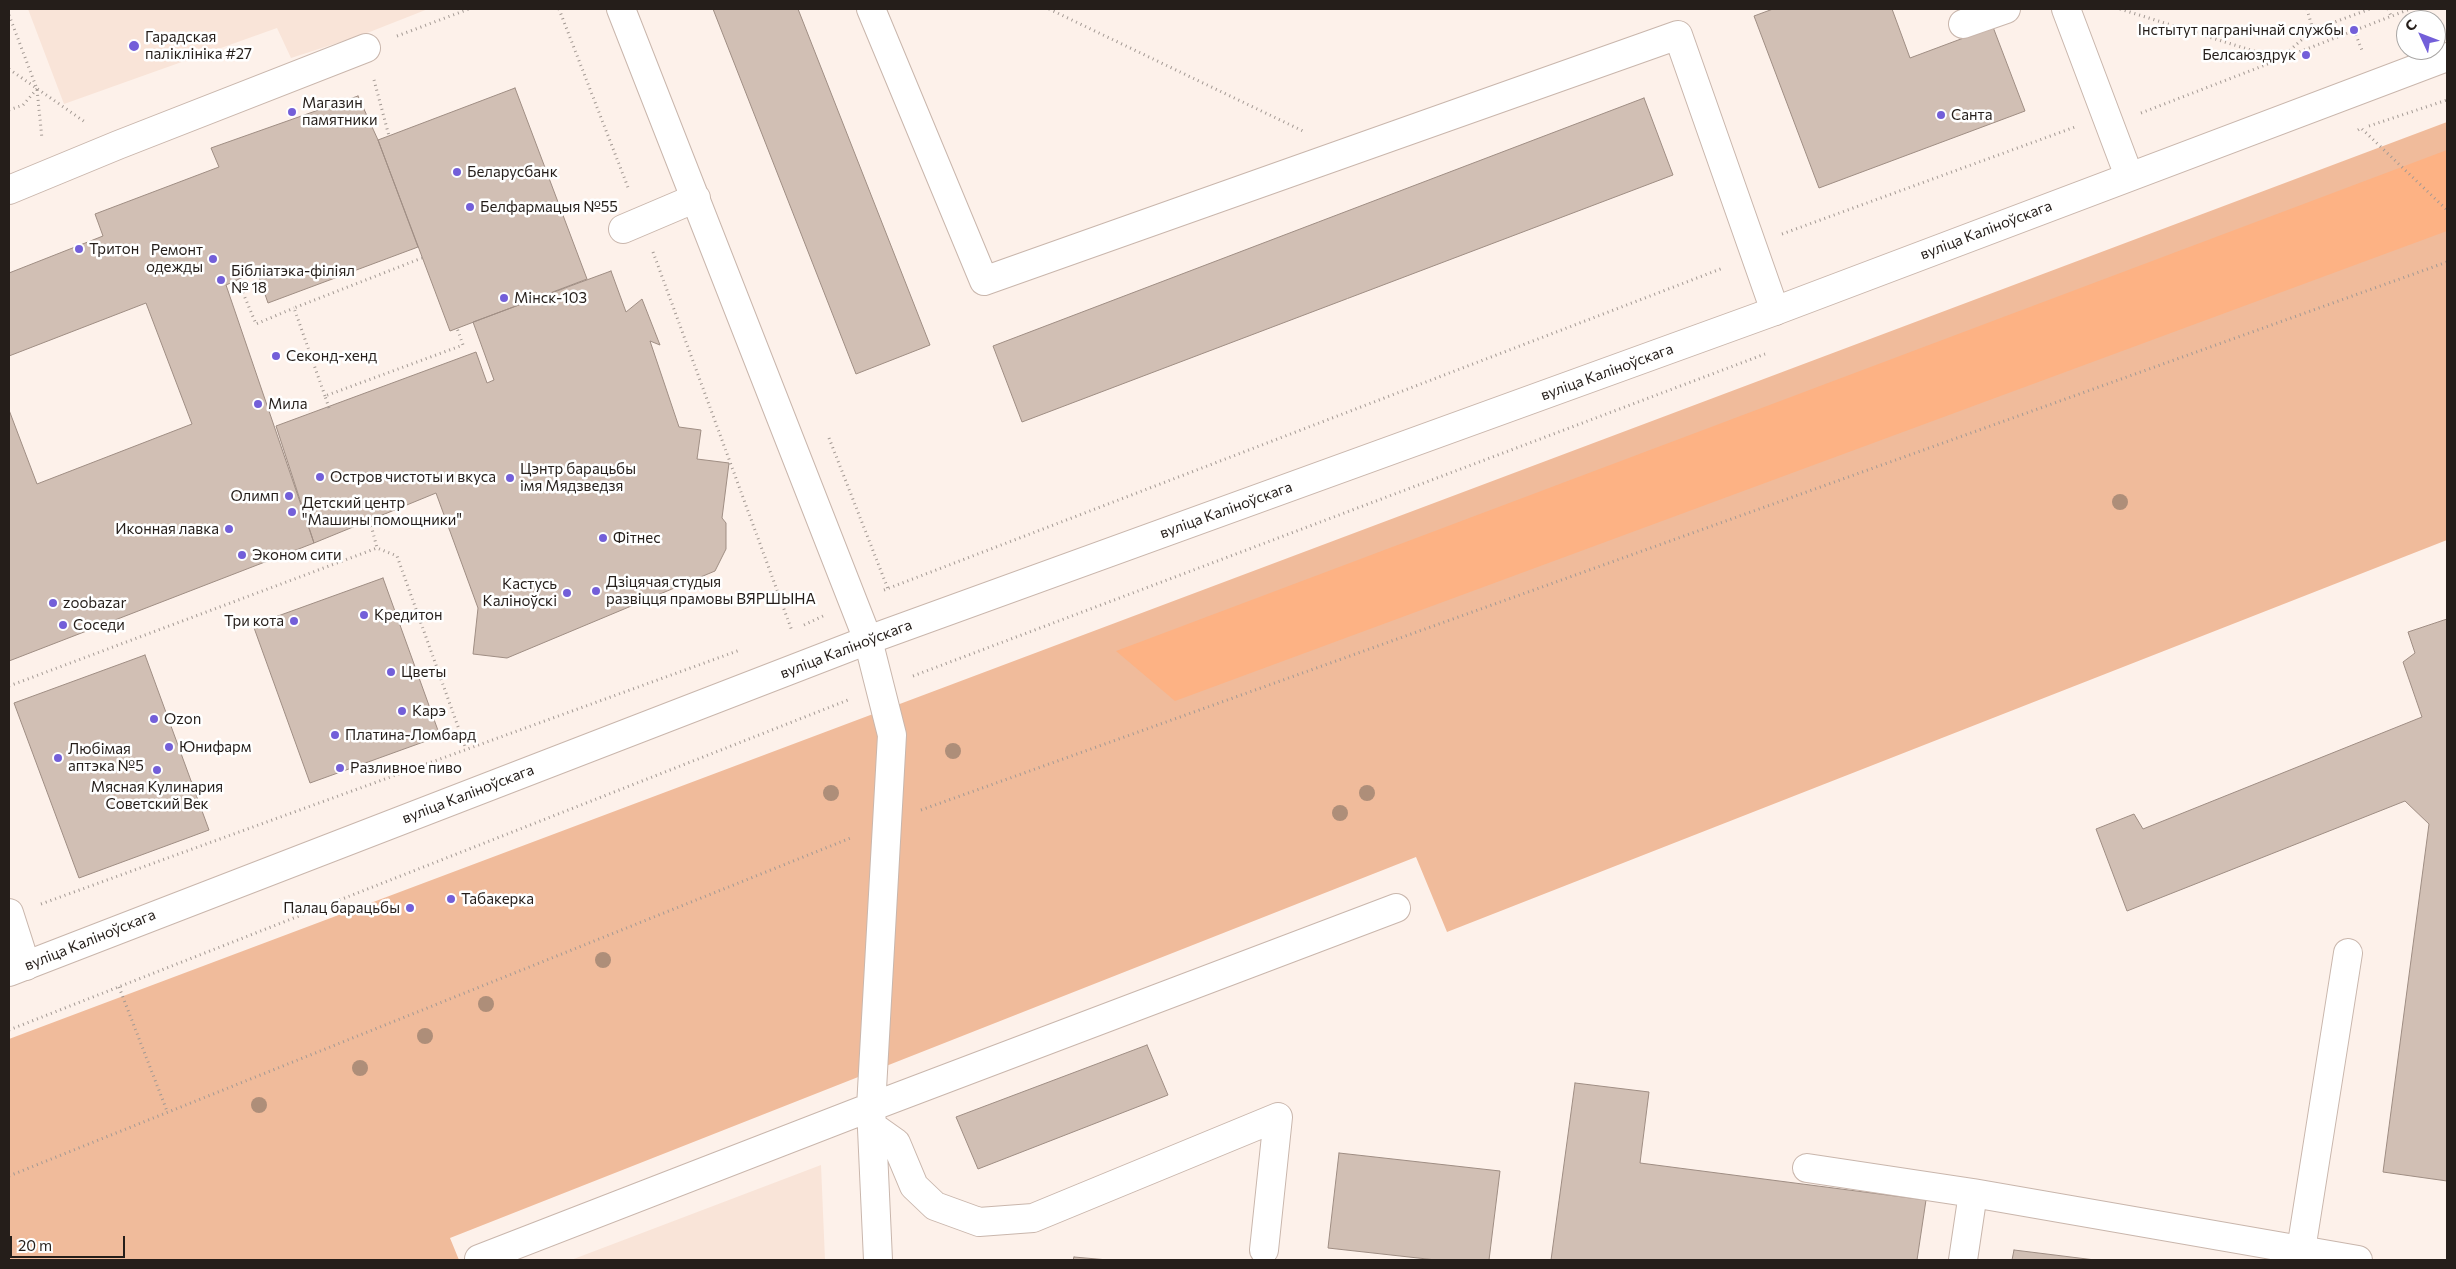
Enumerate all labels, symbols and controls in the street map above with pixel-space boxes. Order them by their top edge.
north arrow [2396,10,2446,60]
text: С [2401,16,2420,34]
place label: Інстытут пагранічнай службы [2138,21,2344,39]
marker: Інстытут пагранічнай службы [2348,24,2360,36]
place label: Гарадская паліклініка #27 [145,28,252,63]
marker: Гарадская паліклініка #27 [127,39,141,53]
place label: Белсаюздрук [2202,46,2296,64]
marker: Белсаюздрук [2300,49,2312,61]
place label: Магазин памятники [302,94,378,129]
marker: Магазин памятники [286,106,298,118]
place label: Санта [1951,106,1992,124]
marker: Санта [1935,109,1947,121]
place label: Беларусбанк [467,163,558,181]
marker: Беларусбанк [451,166,463,178]
street label: вуліца Каліноўскага [1918,197,2054,263]
place label: Белфармацыя №55 [480,198,618,216]
marker: Белфармацыя №55 [464,201,476,213]
place label: Тритон [89,240,139,258]
place label: Ремонт одежды [146,241,203,276]
marker: Тритон [73,243,85,255]
marker: Ремонт одежды [207,253,219,265]
place label: Бібліатэка-філіял № 18 [231,262,355,297]
marker: Бібліатэка-філіял № 18 [215,274,227,286]
place label: Мінск-103 [514,289,587,307]
marker: Мінск-103 [498,292,510,304]
street label: вуліца Каліноўскага [1538,340,1676,404]
place label: Секонд-хенд [286,347,377,365]
marker: Секонд-хенд [270,350,282,362]
place label: Мила [268,395,307,413]
marker: Мила [252,398,264,410]
place label: Цэнтр барацьбы імя Мядзведзя [520,460,636,495]
place label: Остров чистоты и вкуса [330,468,496,486]
marker: Остров чистоты и вкуса [314,471,326,483]
marker: Цэнтр барацьбы імя Мядзведзя [504,472,516,484]
street label: вуліца Каліноўскага [1157,478,1295,542]
place label: Олимп [230,487,279,505]
marker: Олимп [283,490,295,502]
place label: Детский центр "Машины помощники" [302,494,462,529]
marker: Детский центр "Машины помощники" [286,506,298,518]
place label: Иконная лавка [115,520,219,538]
marker: Иконная лавка [223,523,235,535]
place label: Фітнес [613,529,661,547]
marker: Фітнес [597,532,609,544]
place label: Эконом сити [252,546,342,564]
marker: Эконом сити [236,549,248,561]
place label: Дзіцячая студыя развіцця прамовы ВЯРШЫНА [606,573,816,608]
place label: Кастусь Каліноўскі [483,575,557,610]
marker: Дзіцячая студыя развіцця прамовы ВЯРШЫНА [590,585,602,597]
marker: Кастусь Каліноўскі [561,587,573,599]
place label: zoobazar [63,594,126,612]
marker: zoobazar [47,597,59,609]
place label: Кредитон [374,606,443,624]
marker: Кредитон [358,609,370,621]
place label: Три кота [224,612,284,630]
marker: Три кота [288,615,300,627]
place label: Соседи [73,616,125,634]
street label: вуліца Каліноўскага [778,616,914,682]
marker: Соседи [57,619,69,631]
place label: Цветы [401,663,446,681]
marker: Цветы [385,666,397,678]
place label: Карэ [412,702,446,720]
marker: Карэ [396,705,408,717]
place label: Ozon [164,710,201,728]
marker: Ozon [148,713,160,725]
place label: Платина-Ломбард [345,726,476,744]
marker: Платина-Ломбард [329,729,341,741]
place label: Юнифарм [179,738,251,756]
place label: Любімая аптэка №5 [68,740,144,775]
marker: Юнифарм [163,741,175,753]
marker: Любімая аптэка №5 [52,752,64,764]
place label: Разливное пиво [350,759,462,777]
street label: вуліца Каліноўскага [400,761,536,827]
marker: Разливное пиво [334,762,346,774]
marker: Мясная Кулинария Советский Век [151,764,163,776]
place label: Мясная Кулинария Советский Век [91,778,223,813]
place label: Табакерка [461,890,534,908]
marker: Табакерка [445,893,457,905]
place label: Палац барацьбы [283,899,400,917]
marker: Палац барацьбы [404,902,416,914]
street label: вуліца Каліноўскага [22,905,158,975]
scale bar [12,1226,128,1258]
text: 20 m [18,1236,52,1254]

